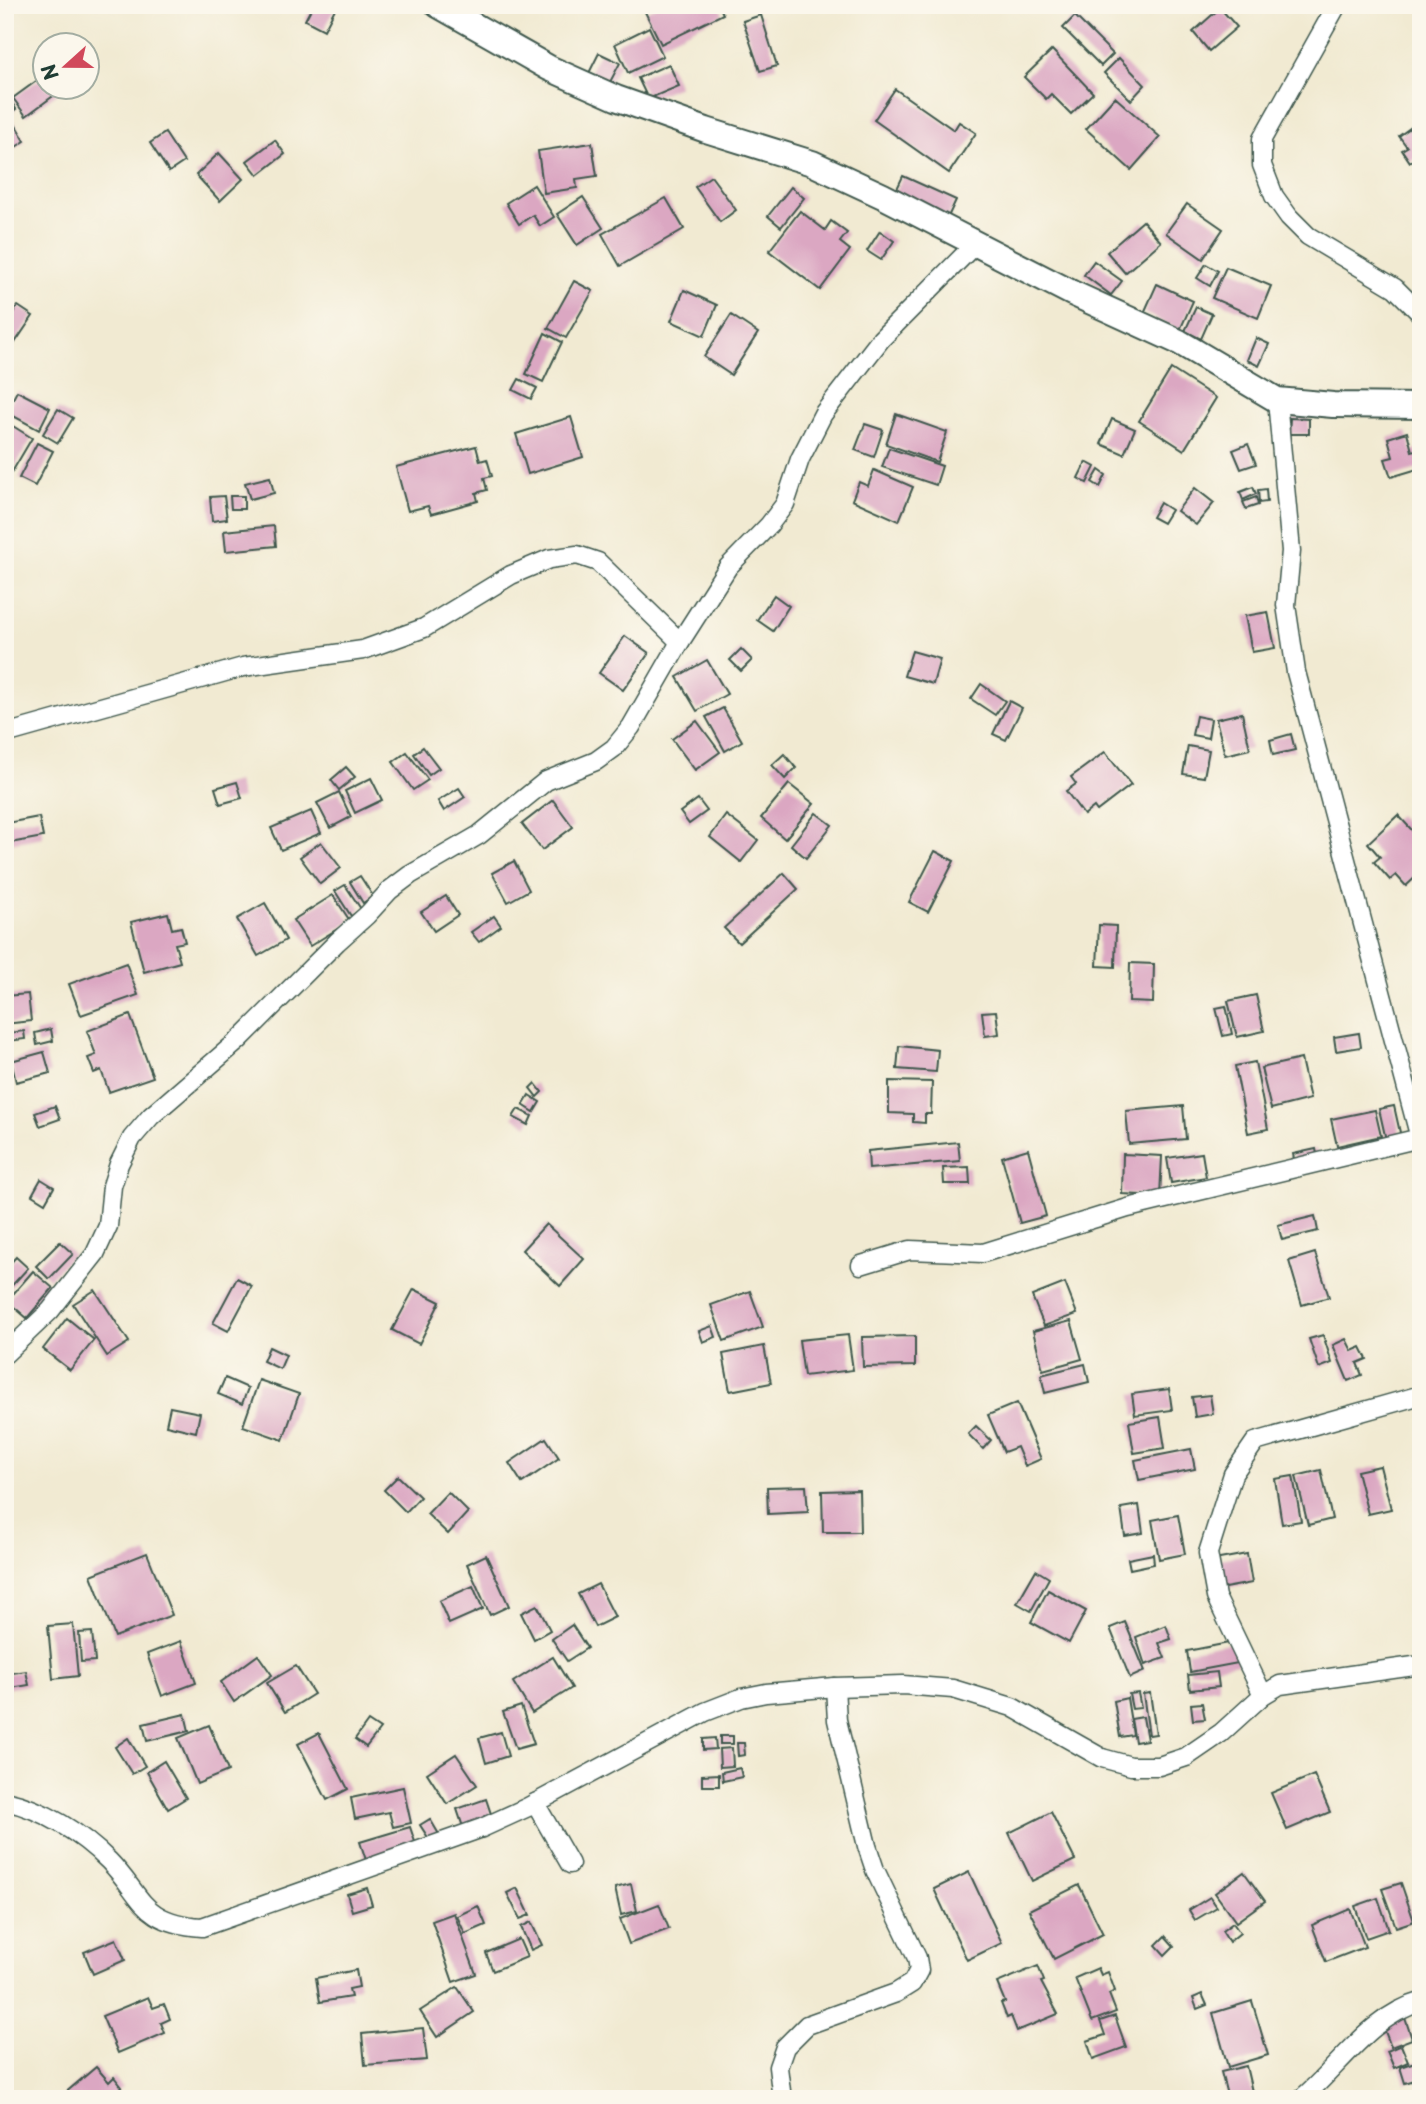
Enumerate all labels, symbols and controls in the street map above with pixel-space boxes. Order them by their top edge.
north arrow [32,32,102,102]
text: N [33,60,65,84]

